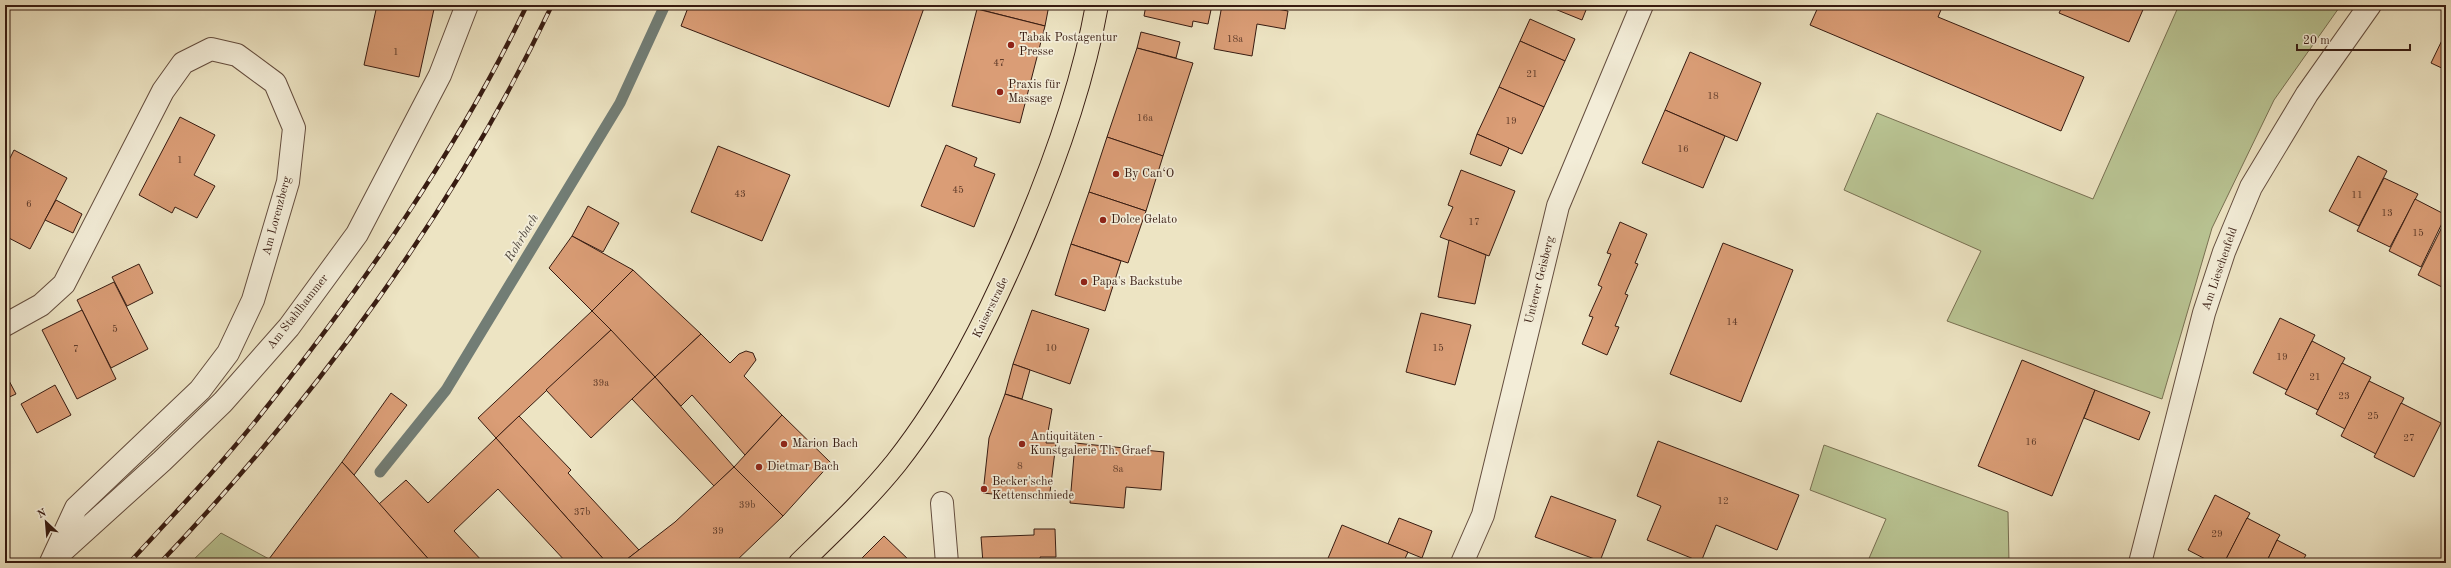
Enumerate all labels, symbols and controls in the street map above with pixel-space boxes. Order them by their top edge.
scale bar [2297,26,2410,52]
place label: Tabak Postagentur Presse [1019,32,1117,58]
house number: 18a [1227,34,1243,44]
text: 20 m [2303,35,2330,47]
marker: Tabak Postagentur Presse [1006,40,1016,50]
house number: 1 [393,47,399,57]
house number: 47 [993,58,1005,68]
house number: 21 [1526,69,1538,79]
place label: Praxis für Massage [1008,79,1060,105]
marker: Praxis für Massage [995,87,1005,97]
house number: 18 [1707,91,1719,101]
house number: 16a [1137,113,1153,123]
house number: 19 [1505,116,1517,126]
house number: 16 [1677,144,1689,154]
house number: 1 [177,155,183,165]
place label: By Can‘O [1124,167,1174,180]
marker: By Can‘O [1111,169,1121,179]
street label: Am Lorenzberg [261,175,293,257]
house number: 45 [952,185,964,195]
house number: 43 [734,189,746,199]
house number: 11 [2351,190,2363,200]
house number: 6 [26,199,32,209]
house number: 13 [2381,208,2393,218]
water label: Rohrbach [502,212,541,265]
place label: Dolce Gelato [1111,214,1177,226]
marker: Dolce Gelato [1098,215,1108,225]
house number: 17 [1468,217,1480,227]
street label: Am Lieschenfeld [2200,226,2240,312]
house number: 15 [2412,228,2424,238]
street label: Unterer Geisberg [1523,234,1557,325]
street label: Am Stahlhammer [265,272,331,352]
street label: Kaiserstraße [971,275,1011,340]
place label: Papa's Backstube [1092,276,1183,288]
marker: Papa's Backstube [1079,277,1089,287]
house number: 14 [1726,317,1738,327]
house number: 5 [112,324,118,334]
house number: 10 [1045,343,1057,353]
house number: 15 [1432,343,1444,353]
house number: 7 [73,344,79,354]
house number: 19 [2276,352,2288,362]
house number: 21 [2309,372,2321,382]
house number: 39a [593,378,609,388]
house number: 23 [2338,391,2350,401]
house number: 25 [2367,411,2379,421]
place label: Antiquitäten - Kunstgalerie Th. Graef [1030,431,1151,457]
house number: 27 [2403,433,2415,443]
house number: 16 [2025,437,2037,447]
place label: Marion Bach [792,438,858,450]
marker: Marion Bach [779,439,789,449]
marker: Antiquitäten - Kunstgalerie Th. Graef [1017,439,1027,449]
place label: Dietmar Bach [767,461,839,473]
house number: 8 [1017,461,1023,471]
marker: Dietmar Bach [754,462,764,472]
house number: 8a [1113,464,1123,474]
place label: Becker'sche Kettenschmiede [992,476,1075,502]
marker: Becker'sche Kettenschmiede [979,484,989,494]
house number: 12 [1717,496,1729,506]
house number: 39b [739,500,755,510]
north arrow [26,502,66,542]
text: N [36,507,49,521]
house number: 37b [574,507,590,517]
house number: 39 [712,526,724,536]
house number: 29 [2211,529,2223,539]

